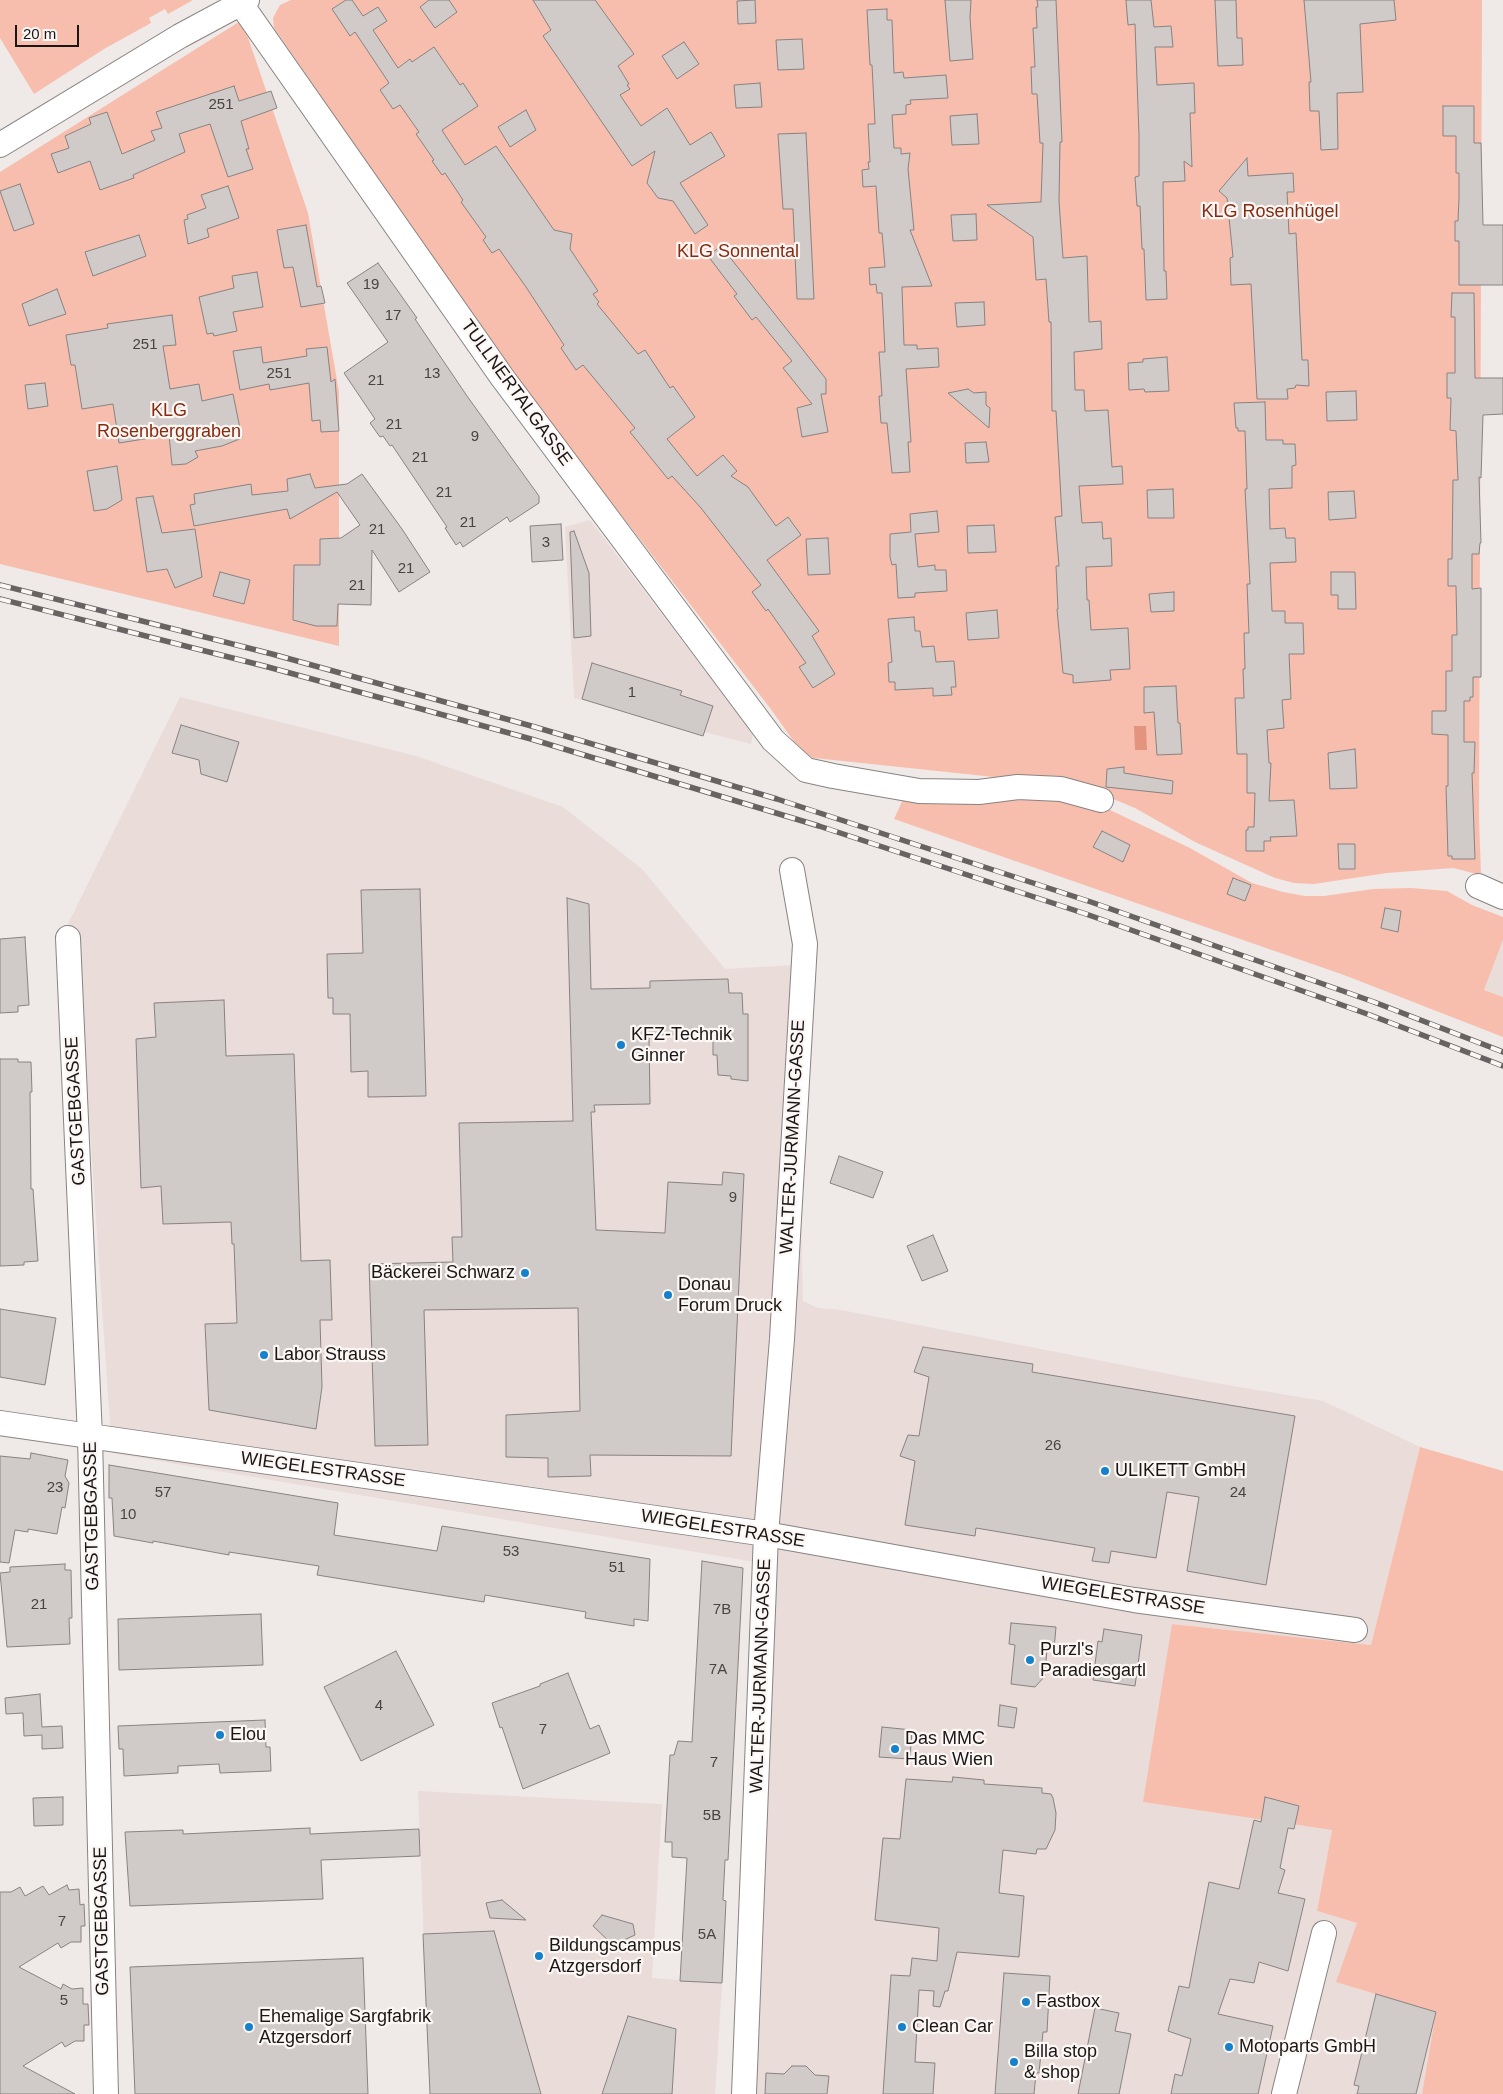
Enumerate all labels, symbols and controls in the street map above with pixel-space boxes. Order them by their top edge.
scale bar [18,15,81,47]
text: 20 m [23,25,56,42]
house number: 251 [208,96,234,114]
park label: KLG Rosenhügel [1201,201,1339,223]
park label: KLG Sonnental [677,241,799,263]
house number: 19 [363,276,379,294]
house number: 17 [385,307,401,325]
street label: TULLNERTALGASSE [456,316,576,470]
house number: 251 [132,336,158,354]
house number: 251 [266,365,292,383]
house number: 13 [424,365,440,383]
house number: 21 [368,372,384,390]
park label: KLG Rosenberggraben [97,400,241,442]
house number: 21 [386,416,402,434]
house number: 9 [471,428,479,446]
house number: 21 [412,449,428,467]
house number: 21 [436,484,452,502]
house number: 21 [460,514,476,532]
house number: 21 [369,521,385,539]
house number: 3 [542,534,550,552]
house number: 21 [398,560,414,578]
house number: 21 [349,577,365,595]
house number: 1 [628,684,636,702]
street label: WALTER-JURMANN-GASSE [776,1019,810,1255]
place label: KFZ-Technik Ginner [631,1024,732,1066]
street label: GASTGEBGASSE [61,1036,91,1186]
marker: KFZ-Technik Ginner [615,1039,627,1051]
house number: 9 [729,1189,737,1207]
place label: Bäckerei Schwarz [371,1262,515,1284]
marker: Bäckerei Schwarz [519,1267,531,1279]
place label: Donau Forum Druck [678,1274,782,1316]
marker: Donau Forum Druck [662,1289,674,1301]
place label: Labor Strauss [274,1344,386,1366]
marker: Labor Strauss [258,1349,270,1361]
house number: 26 [1045,1437,1061,1455]
street label: GASTGEBGASSE [80,1441,104,1591]
street label: WIEGELESTRASSE [239,1448,407,1492]
place label: ULIKETT GmbH [1115,1460,1246,1482]
marker: ULIKETT GmbH [1099,1465,1111,1477]
house number: 23 [47,1479,63,1497]
house number: 57 [155,1484,171,1502]
house number: 24 [1230,1484,1246,1502]
street label: WIEGELESTRASSE [639,1505,807,1553]
house number: 10 [120,1506,136,1524]
house number: 53 [503,1543,519,1561]
street label: WALTER-JURMANN-GASSE [746,1558,776,1794]
house number: 51 [609,1559,625,1577]
street label: WIEGELESTRASSE [1039,1572,1207,1620]
house number: 21 [31,1596,47,1614]
house number: 7B [713,1601,731,1619]
place label: Purzl's Paradiesgartl [1040,1639,1146,1682]
marker: Purzl's Paradiesgartl [1024,1654,1036,1666]
house number: 7A [709,1661,727,1679]
house number: 4 [375,1697,383,1715]
house number: 7 [539,1721,547,1739]
place label: Elou [230,1724,266,1746]
place label: Das MMC Haus Wien [905,1728,993,1770]
marker: Elou [214,1729,226,1741]
marker: Das MMC Haus Wien [889,1743,901,1755]
house number: 7 [710,1754,718,1772]
house number: 5B [703,1807,721,1825]
street label: GASTGEBGASSE [90,1846,114,1996]
house number: 7 [58,1913,66,1931]
house number: 5A [698,1926,716,1944]
place label: Bildungscampus Atzgersdorf [549,1935,681,1978]
marker: Bildungscampus Atzgersdorf [533,1950,545,1962]
place label: Fastbox [1036,1991,1100,2013]
house number: 5 [60,1992,68,2010]
marker: Fastbox [1020,1996,1032,2008]
place label: Ehemalige Sargfabrik Atzgersdorf [259,2006,431,2048]
place label: Clean Car [912,2016,993,2038]
marker: Ehemalige Sargfabrik Atzgersdorf [243,2021,255,2033]
marker: Clean Car [896,2021,908,2033]
place label: Motoparts GmbH [1239,2036,1376,2058]
place label: Billa stop & shop [1024,2041,1097,2084]
marker: Motoparts GmbH [1223,2041,1235,2053]
marker: Billa stop & shop [1008,2056,1020,2068]

